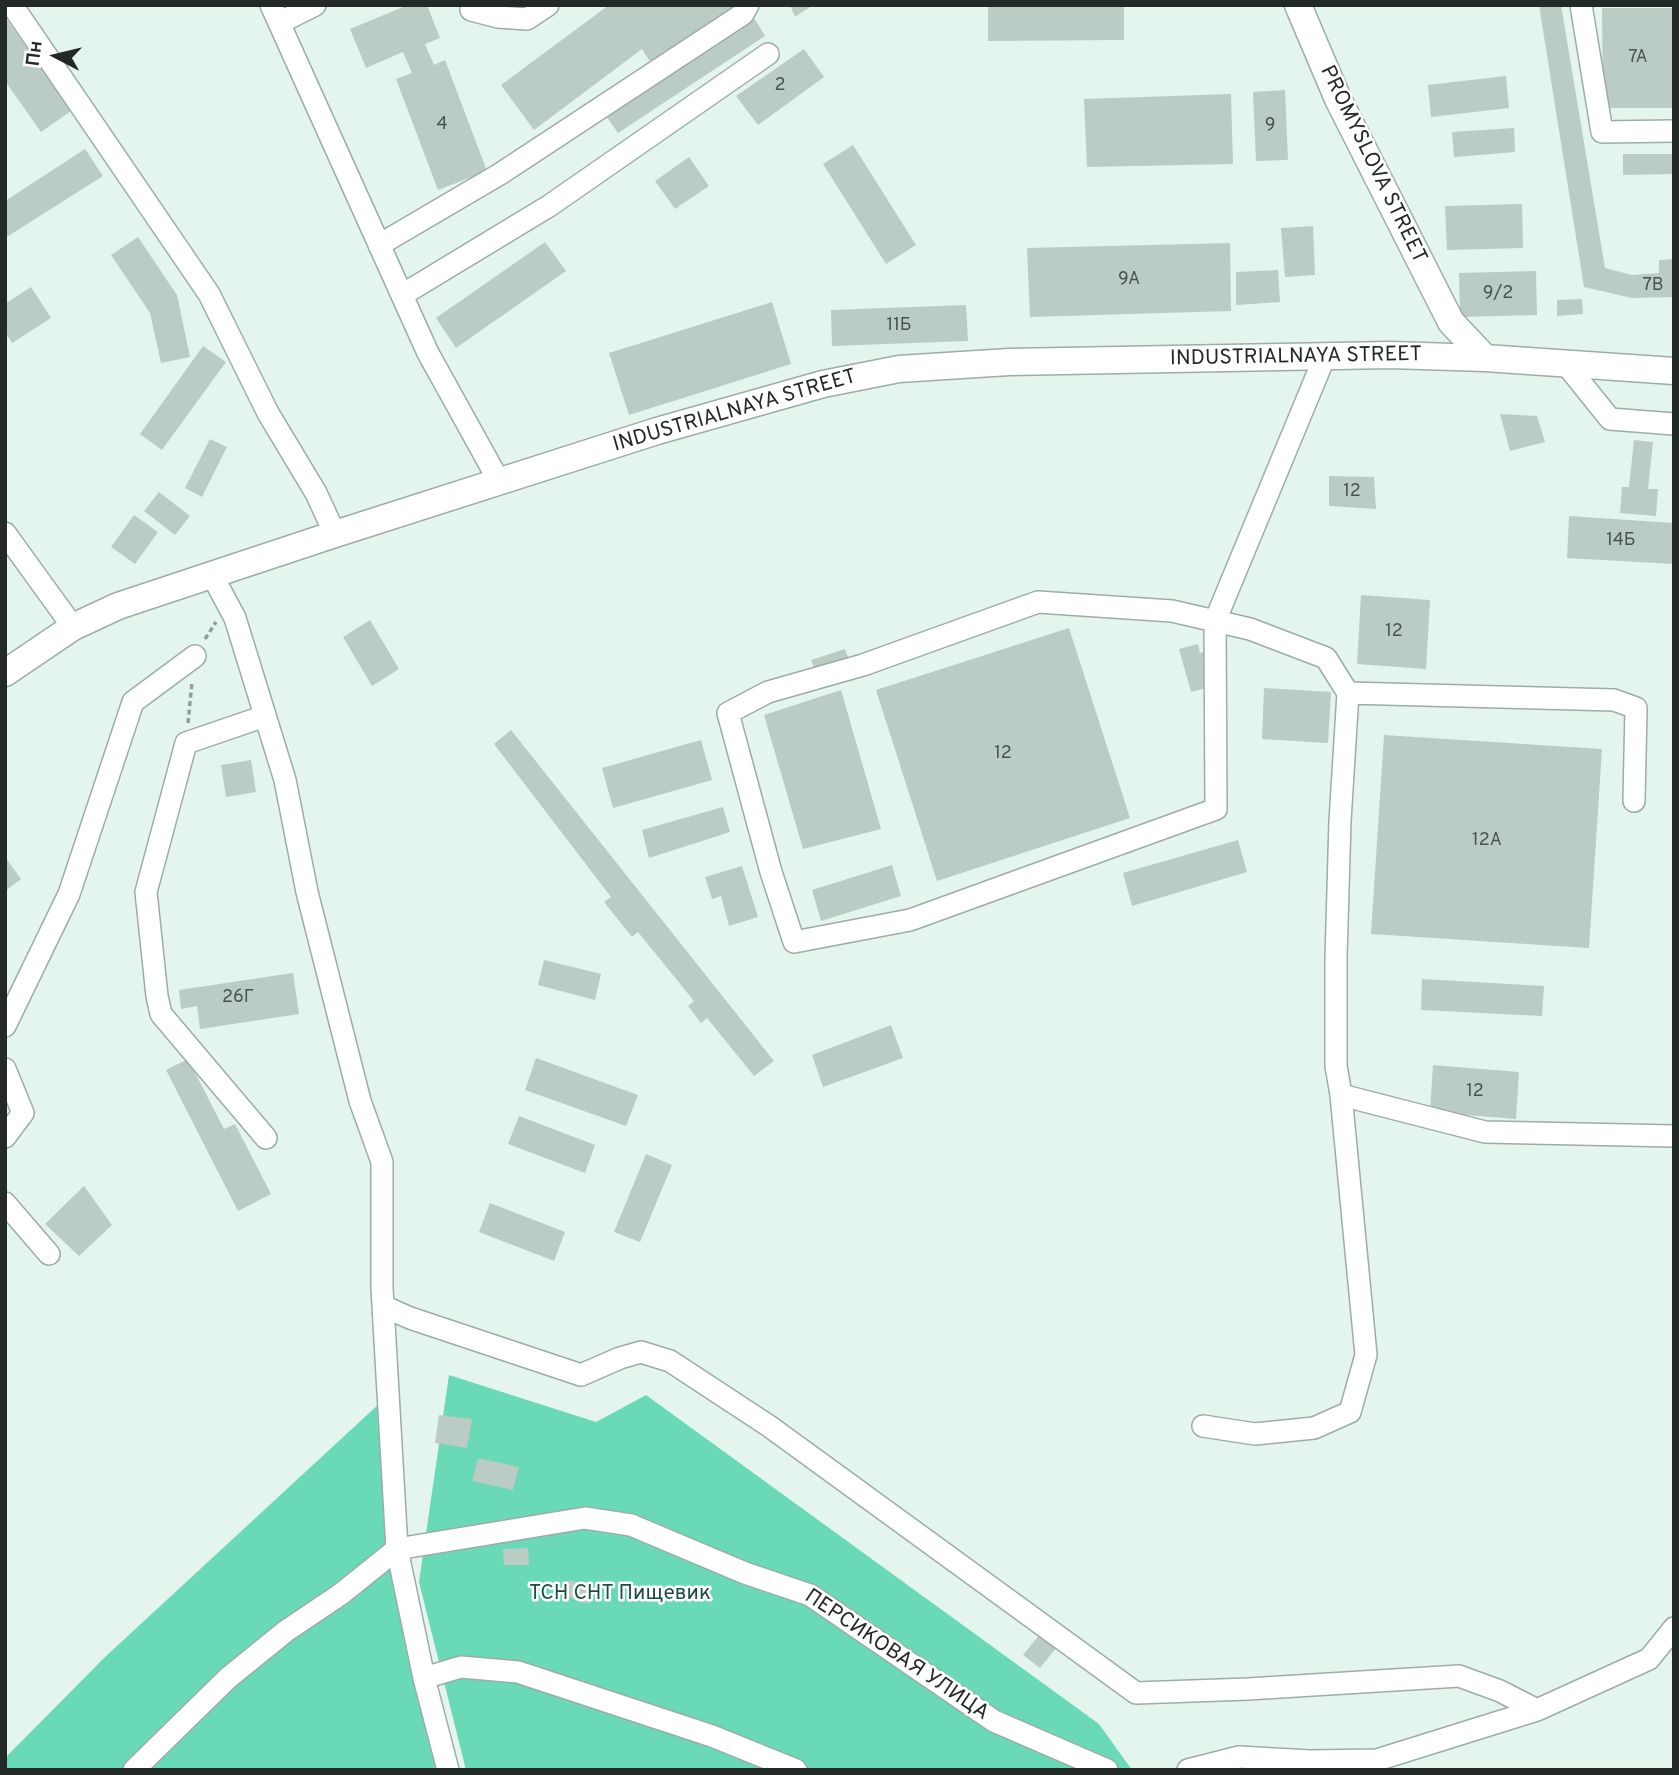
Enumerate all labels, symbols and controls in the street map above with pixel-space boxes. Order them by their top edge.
north arrow [21,21,91,91]
text: Пн [22,39,49,68]
house number: 7А [1628,47,1648,69]
street label: PROMYSLOVA STREET [1313,62,1431,268]
house number: 2 [774,75,786,97]
house number: 4 [436,114,448,136]
house number: 9 [1265,115,1275,137]
house number: 9А [1118,269,1140,291]
house number: 7В [1642,275,1664,297]
house number: 9/2 [1483,283,1513,305]
house number: 11Б [886,315,912,337]
street label: INDUSTRIALNAYA STREET [1170,343,1422,373]
street label: INDUSTRIALNAYA STREET [610,365,860,459]
house number: 12 [1343,481,1361,503]
house number: 14Б [1606,530,1636,552]
house number: 12 [1385,621,1403,643]
house number: 12 [994,743,1012,765]
house number: 12А [1472,830,1502,852]
house number: 26Г [222,987,254,1009]
house number: 12 [1466,1081,1484,1103]
park label: ТСН СНТ Пищевик [529,1582,711,1608]
street label: ПЕРСИКОВАЯ УЛИЦА [799,1585,993,1727]

